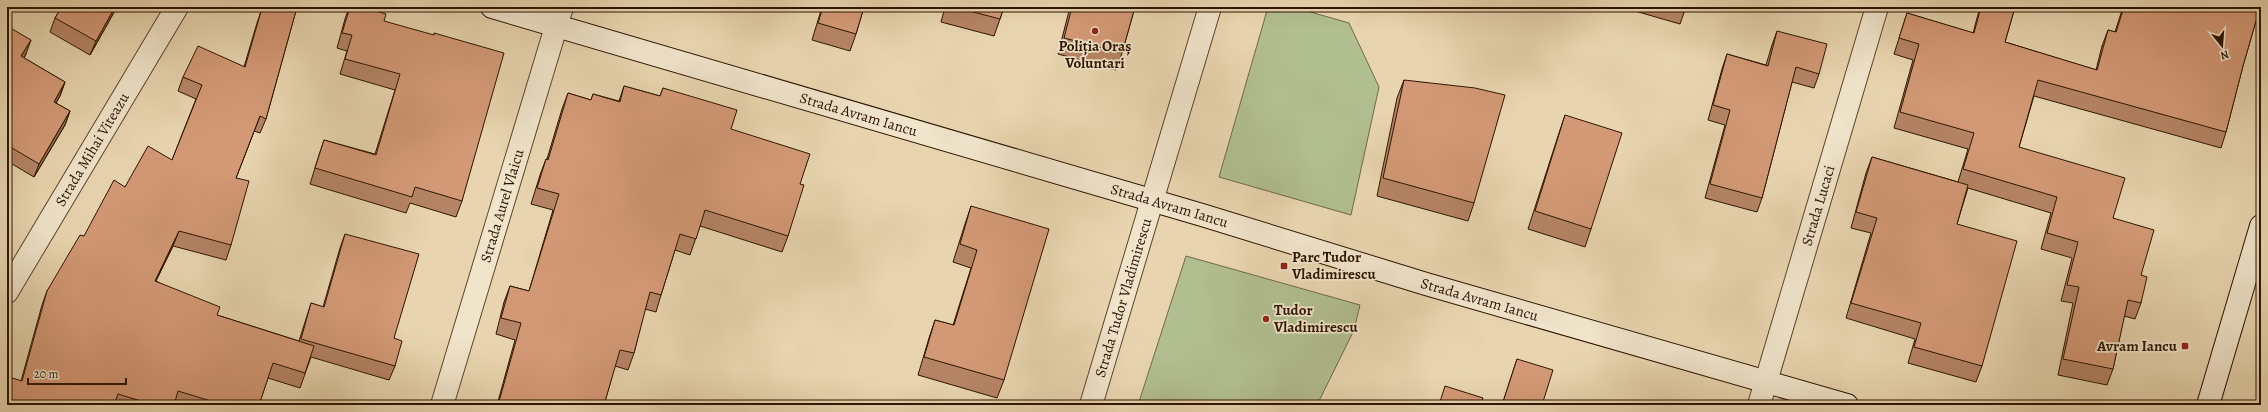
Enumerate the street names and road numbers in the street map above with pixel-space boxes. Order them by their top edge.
street label: Strada Mihai Viteazu [50,88,134,210]
street label: Strada Avram Iancu [797,88,921,141]
street label: Strada Aurel Vlaicu [475,146,529,265]
street label: Strada Lucaci [1797,163,1840,248]
street label: Strada Avram Iancu [1108,179,1232,233]
street label: Strada Tudor Vladimirescu [1090,215,1157,380]
street label: Strada Avram Iancu [1418,273,1542,326]

